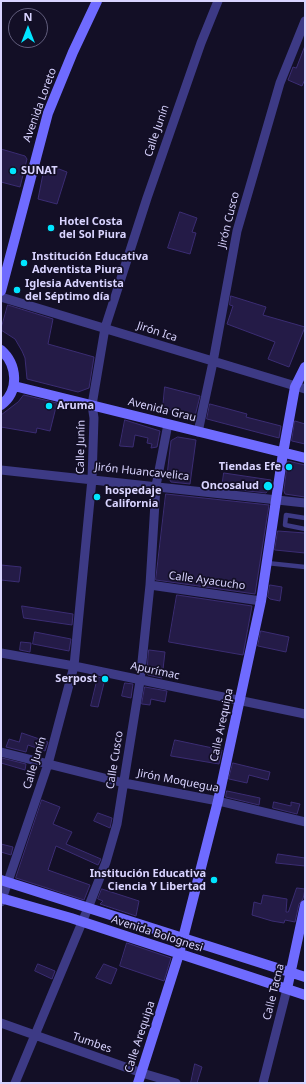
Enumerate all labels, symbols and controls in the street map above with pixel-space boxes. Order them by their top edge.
north arrow [8,8,48,48]
text: N [24,9,32,24]
street label: Avenida Loreto [20,66,60,144]
street label: Calle Junín [142,103,172,159]
place label: SUNAT [21,164,58,178]
marker: SUNAT [8,166,18,176]
street label: Jirón Cusco [216,191,242,249]
place label: Hotel Costa del Sol Piura [59,215,126,241]
marker: Hotel Costa del Sol Piura [46,223,56,233]
place label: Institución Educativa Adventista Piura [32,250,148,276]
marker: Institución Educativa Adventista Piura [19,258,29,268]
place label: Iglesia Adventista del Séptimo día [25,277,124,303]
marker: Iglesia Adventista del Séptimo día [12,285,22,295]
street label: Jirón Ica [135,319,179,345]
street label: Avenida Grau [127,395,197,425]
place label: Aruma [57,399,94,413]
marker: Aruma [44,401,54,411]
street label: Calle Junín [74,420,88,474]
street label: Jirón Huancavelica [94,460,190,484]
place label: Tiendas Efe [219,460,281,474]
marker: Tiendas Efe [284,462,294,472]
place label: Oncosalud [201,479,259,493]
marker: Oncosalud [262,480,274,492]
place label: hospedaje California [105,484,161,510]
marker: hospedaje California [92,492,102,502]
street label: Calle Ayacucho [168,569,246,593]
street label: Apurímac [129,659,181,683]
place label: Serpost [55,672,97,686]
marker: Serpost [100,674,110,684]
street label: Calle Arequipa [208,687,236,763]
street label: Calle Cusco [104,730,126,790]
street label: Calle Junín [21,735,49,791]
street label: Jirón Moquegua [136,767,220,795]
place label: Institución Educativa Ciencia Y Libertad [90,867,206,893]
marker: Institución Educativa Ciencia Y Libertad [209,875,219,885]
street label: Avenida Bolognesi [110,913,204,955]
street label: Calle Tacna [261,962,287,1022]
street label: Calle Arequipa [122,999,158,1075]
street label: Tumbes [71,1030,113,1056]

